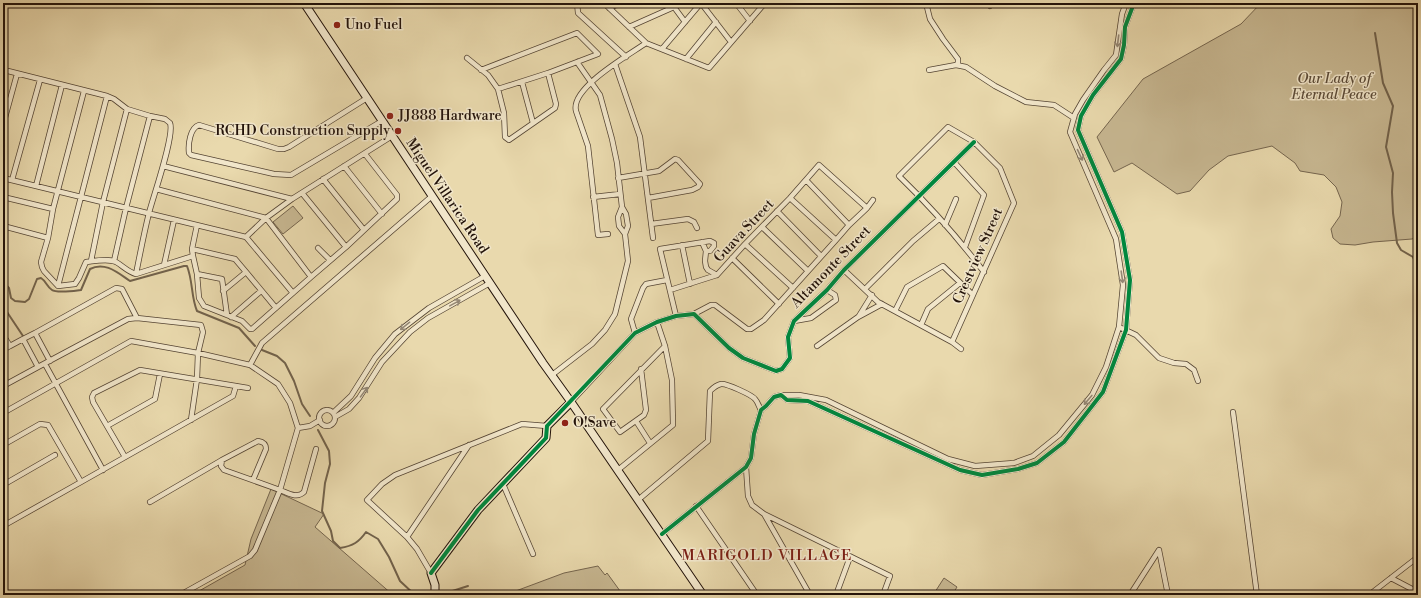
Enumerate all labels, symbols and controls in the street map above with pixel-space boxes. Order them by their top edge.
place label: Uno Fuel [345,16,402,34]
marker: Uno Fuel [332,20,342,30]
one-way arrow [1114,34,1122,47]
park label: Our Lady of Eternal Peace [1291,70,1377,104]
place label: JJ888 Hardware [397,107,502,125]
marker: JJ888 Hardware [385,111,395,121]
place label: RCHD Construction Supply [215,122,390,140]
marker: RCHD Construction Supply [393,126,403,136]
street label: Miguel Villarica Road [402,135,493,257]
one-way arrow [1077,149,1084,161]
street label: Guava Street [710,196,778,266]
street label: Crestview Street [949,205,1007,307]
street label: Altamonte Street [787,222,875,313]
one-way arrow [1118,270,1126,283]
one-way arrow [449,298,461,306]
one-way arrow [399,321,410,330]
one-way arrow [360,387,368,398]
one-way arrow [1083,395,1092,406]
place label: O!Save [573,414,616,432]
marker: O!Save [560,418,570,428]
district label: MARIGOLD VILLAGE [682,546,852,565]

